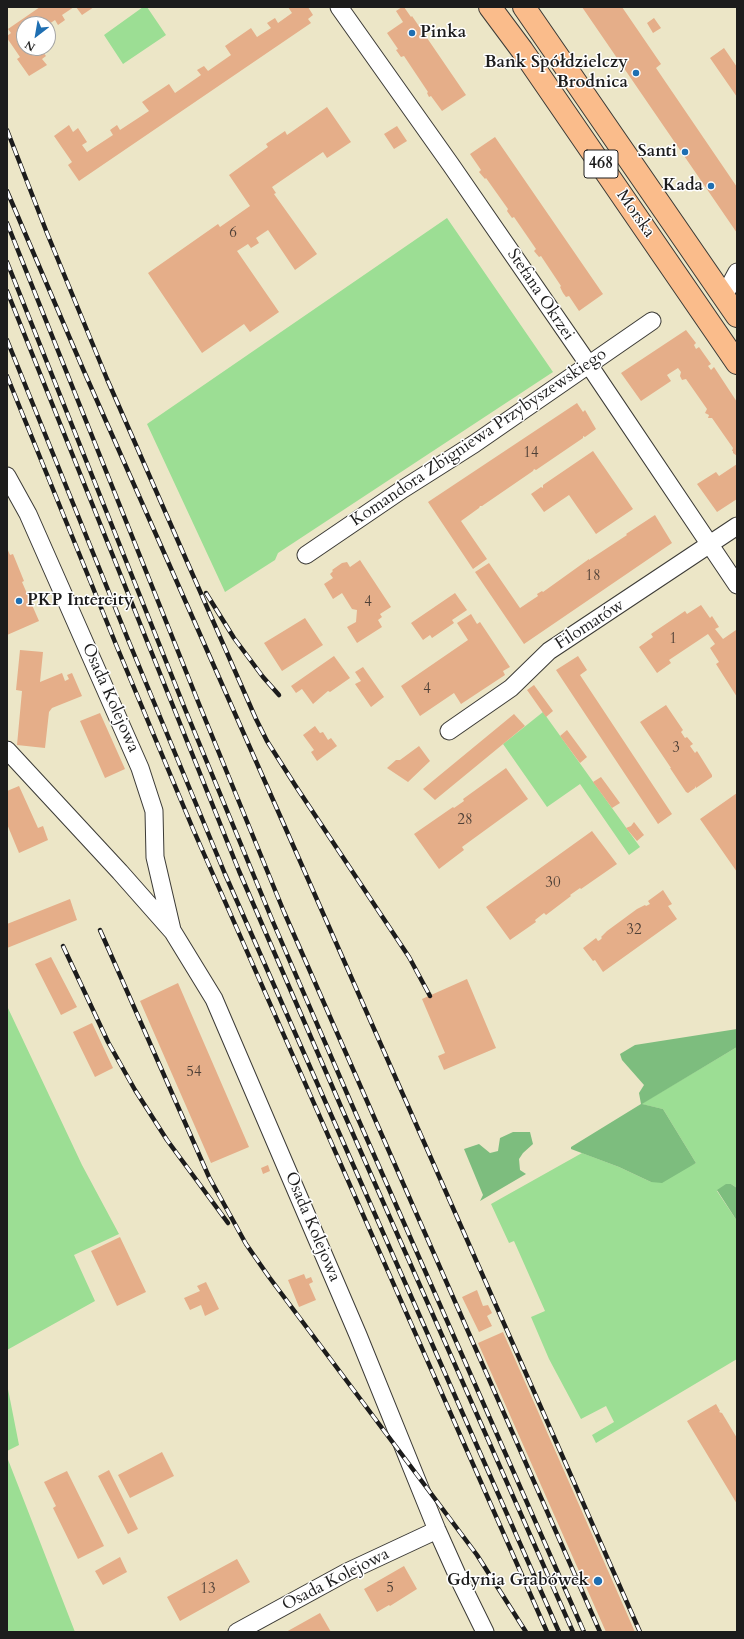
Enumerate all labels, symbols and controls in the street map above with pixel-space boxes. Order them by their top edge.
north arrow [16,16,56,56]
place label: Pinka [420,23,466,43]
marker: Pinka [407,28,417,38]
text: N [22,37,38,55]
place label: Bank Spółdzielczy Brodnica [484,53,628,93]
marker: Bank Spółdzielczy Brodnica [631,68,641,78]
place label: Santi [638,142,677,162]
marker: Santi [680,147,690,157]
road number: 468 [584,150,618,178]
place label: Kada [663,176,703,196]
marker: Kada [706,181,716,191]
street label: Morska [611,186,659,242]
house number: 6 [229,225,237,243]
street label: Stefana Okrzei [502,245,578,345]
street label: Komandora Zbigniewa Przybyszewskiego [347,344,611,532]
house number: 14 [523,445,539,463]
house number: 18 [585,568,601,586]
place label: PKP Intercity [27,591,133,611]
house number: 4 [364,594,372,612]
street label: Filomatów [552,595,628,655]
marker: PKP Intercity [14,596,24,606]
house number: 1 [669,631,677,649]
street label: Osada Kolejowa [77,640,143,756]
house number: 4 [423,681,431,699]
house number: 3 [672,740,680,758]
house number: 28 [457,812,473,830]
house number: 30 [545,875,561,893]
house number: 32 [626,922,642,940]
house number: 54 [186,1064,202,1082]
street label: Osada Kolejowa [280,1169,344,1285]
street label: Osada Kolejowa [279,1544,393,1616]
place label: Gdynia Grabówek [447,1571,589,1591]
marker: Gdynia Grabówek [592,1575,604,1587]
house number: 5 [386,1580,394,1598]
house number: 13 [200,1581,216,1599]

